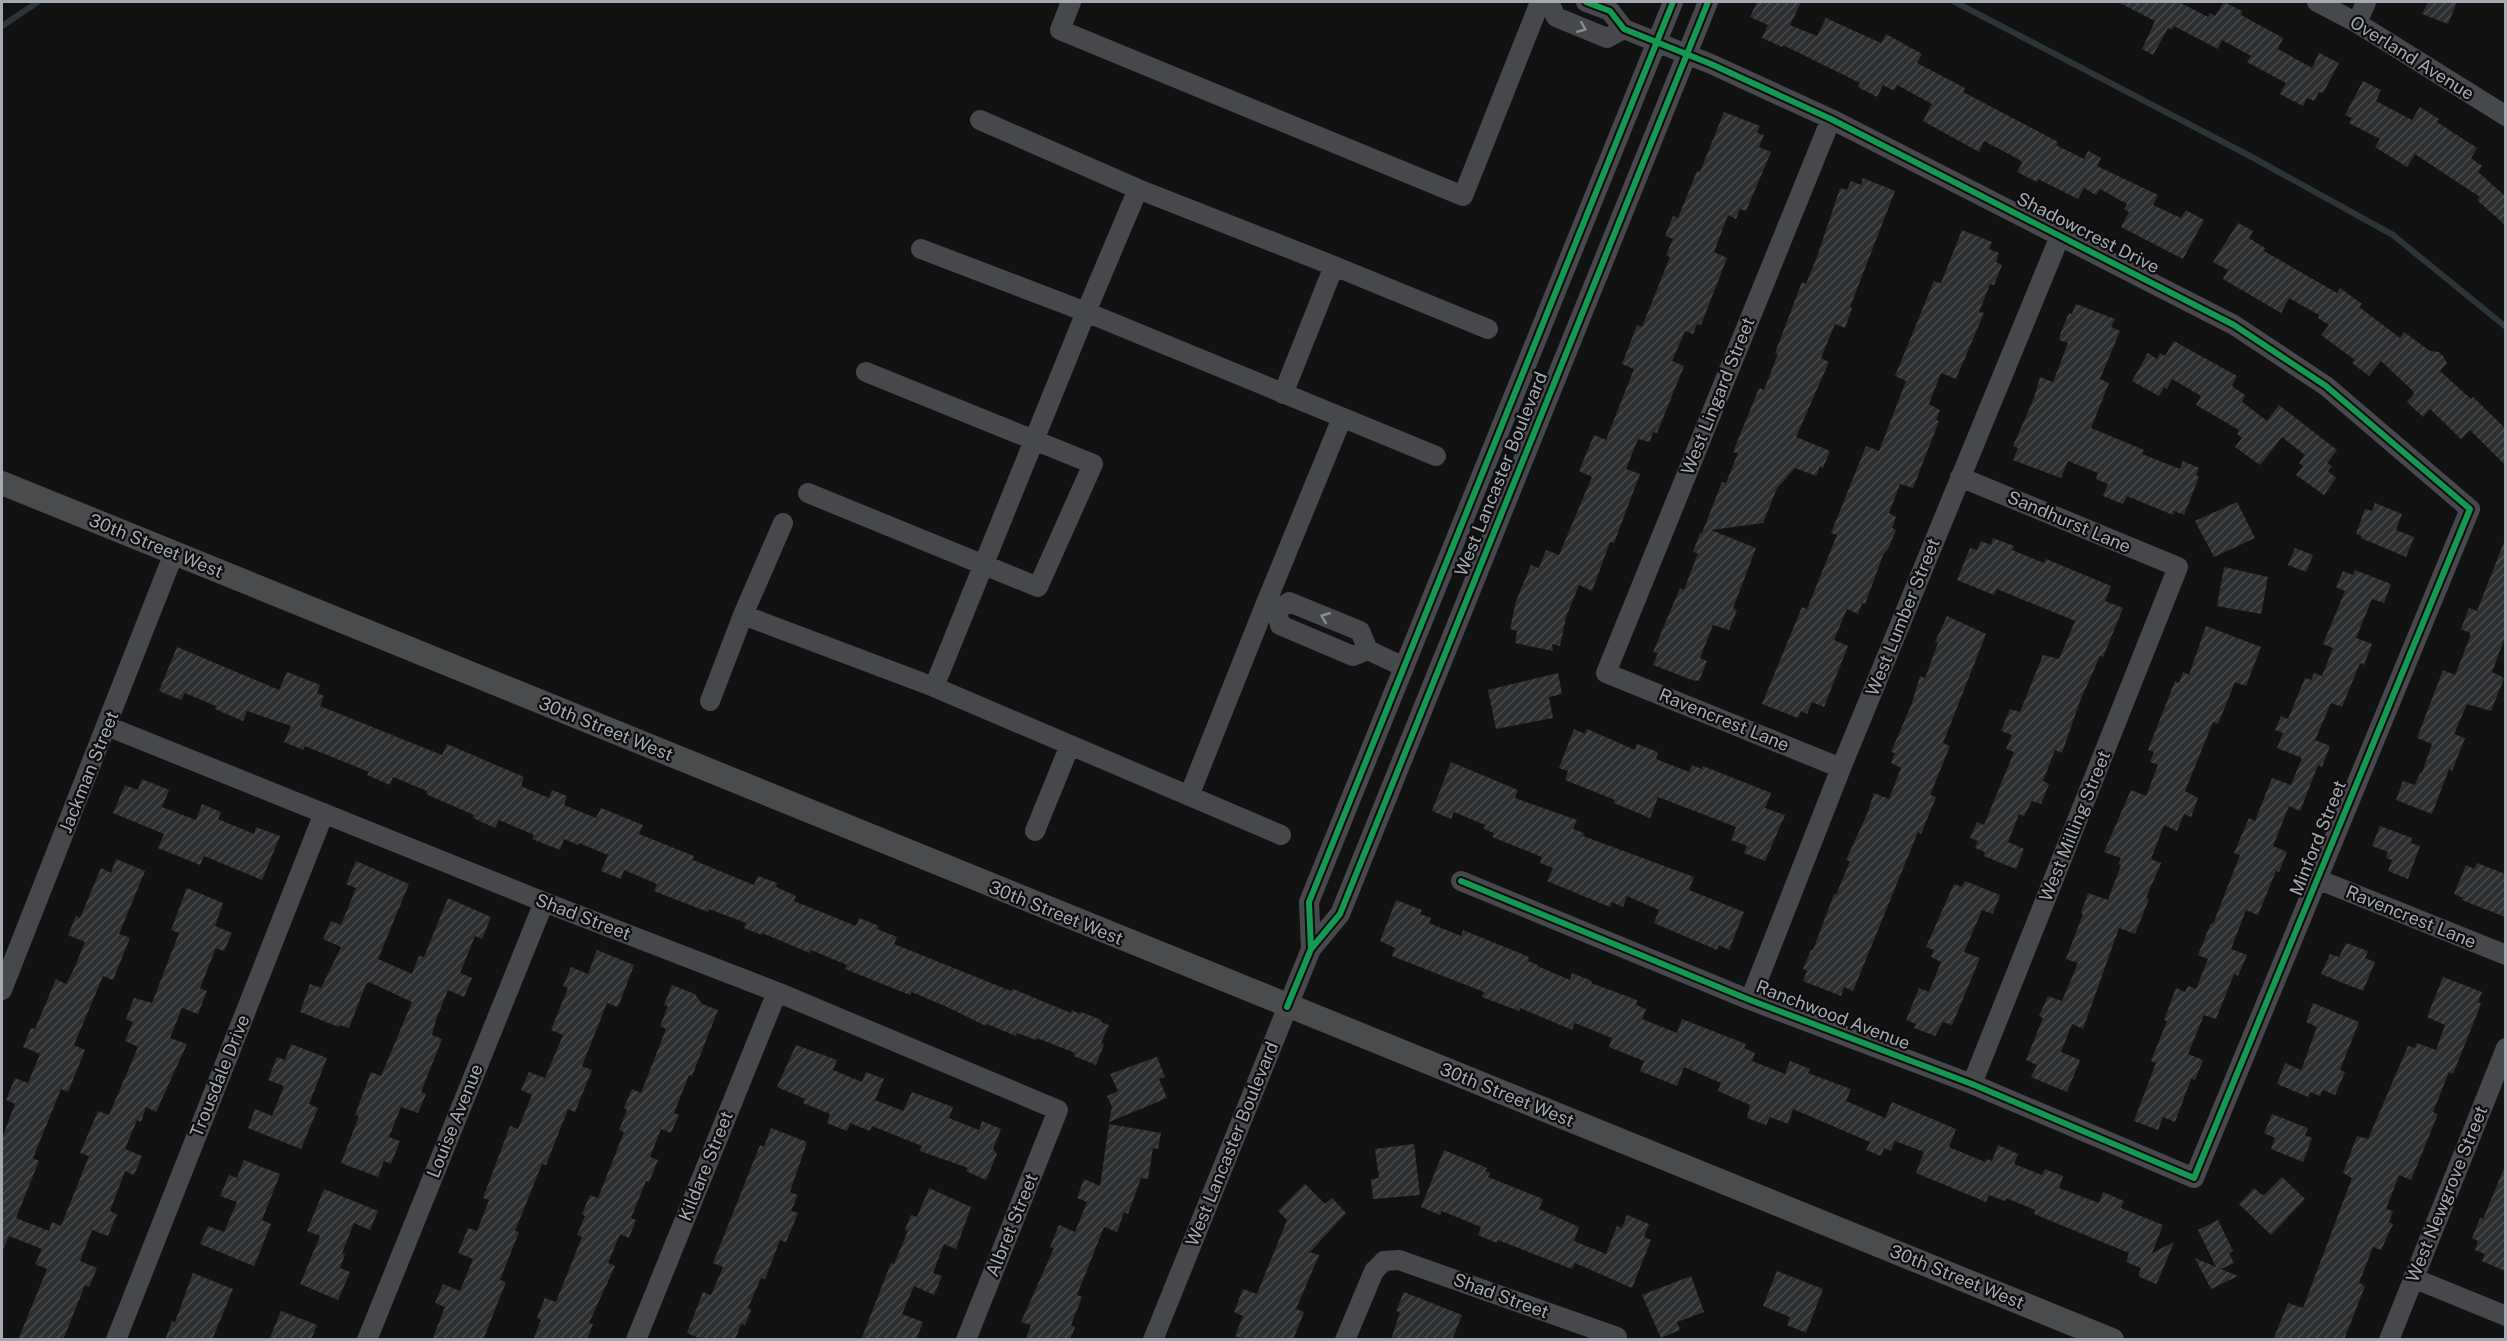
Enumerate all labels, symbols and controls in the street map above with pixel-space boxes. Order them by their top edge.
street label: Overland Avenue [2346,11,2478,104]
one-way arrow [1576,20,1587,33]
street label: Shadowcrest Drive [2013,188,2163,278]
street label: West Lingard Street [1676,314,1759,477]
street label: West Lancaster Boulevard [1450,369,1551,579]
street label: Sandhurst Lane [2004,486,2134,557]
street label: 30th Street West [86,509,226,582]
street label: West Lumber Street [1861,535,1944,699]
one-way arrow [1320,612,1331,624]
street label: Ravencrest Lane [1656,684,1792,755]
street label: 30th Street West [536,692,676,765]
street label: Jackman Street [55,708,123,836]
street label: West Milling Street [2035,747,2114,904]
street label: Minford Street [2285,777,2350,898]
street label: 30th Street West [986,876,1126,949]
street label: Ravencrest Lane [2343,881,2479,952]
street label: Shad Street [533,889,634,944]
street label: Ranchwood Avenue [1753,975,1913,1054]
street label: Trousdale Drive [185,1012,254,1140]
street label: West Lancaster Boulevard [1181,1039,1282,1249]
street label: 30th Street West [1437,1058,1577,1131]
street label: Louise Avenue [422,1061,487,1181]
street label: West Newgrove Street [2402,1103,2491,1285]
street label: Kildare Street [674,1108,737,1224]
street label: Albret Street [981,1170,1042,1280]
street label: 30th Street West [1887,1240,2027,1313]
street label: Shad Street [1451,1269,1552,1323]

